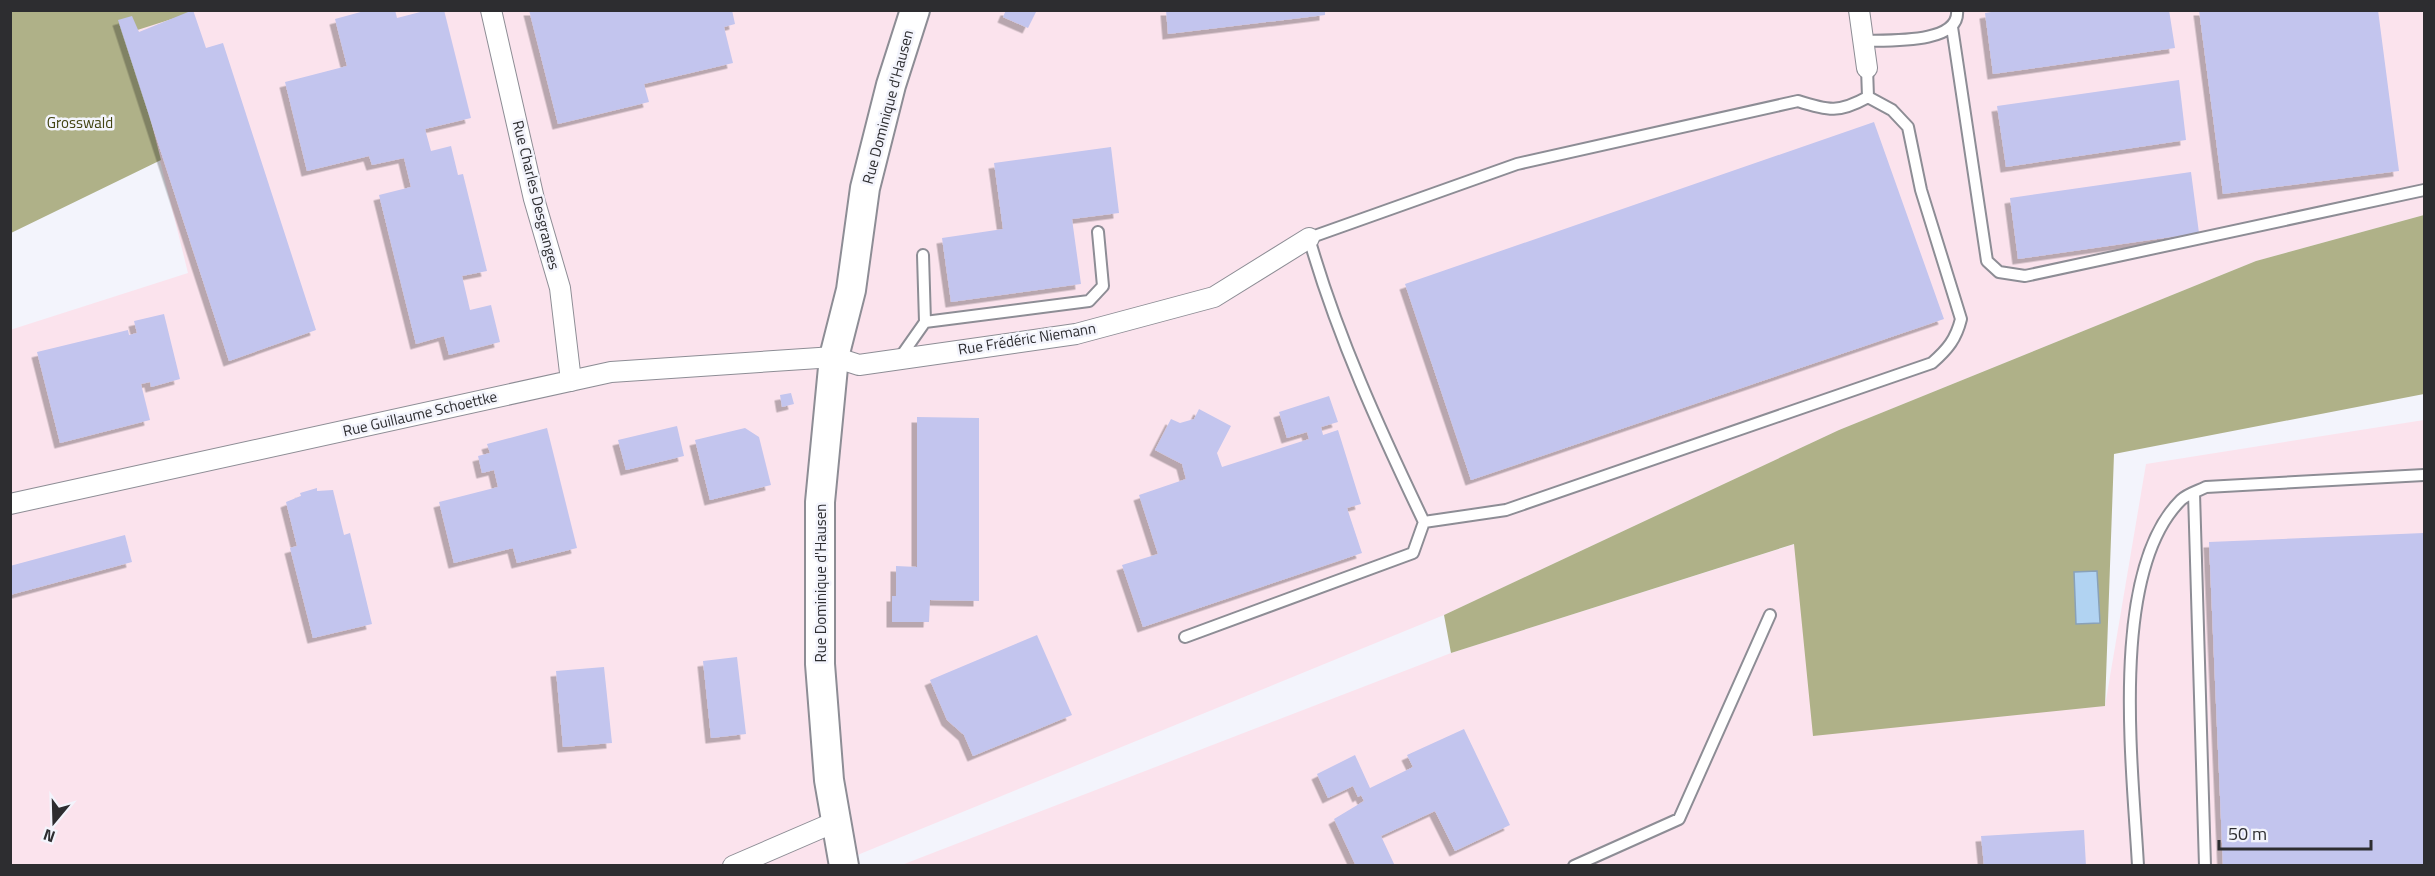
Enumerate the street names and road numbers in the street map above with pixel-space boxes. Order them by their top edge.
street label: Rue Dominique d'Hausen [856,27,919,187]
street label: Rue Charles Desgranges [507,118,566,272]
street label: Rue Frédéric Niemann [956,316,1097,361]
street label: Rue Guillaume Schoettke [341,385,499,442]
street label: Rue Dominique d'Hausen [809,504,832,662]

